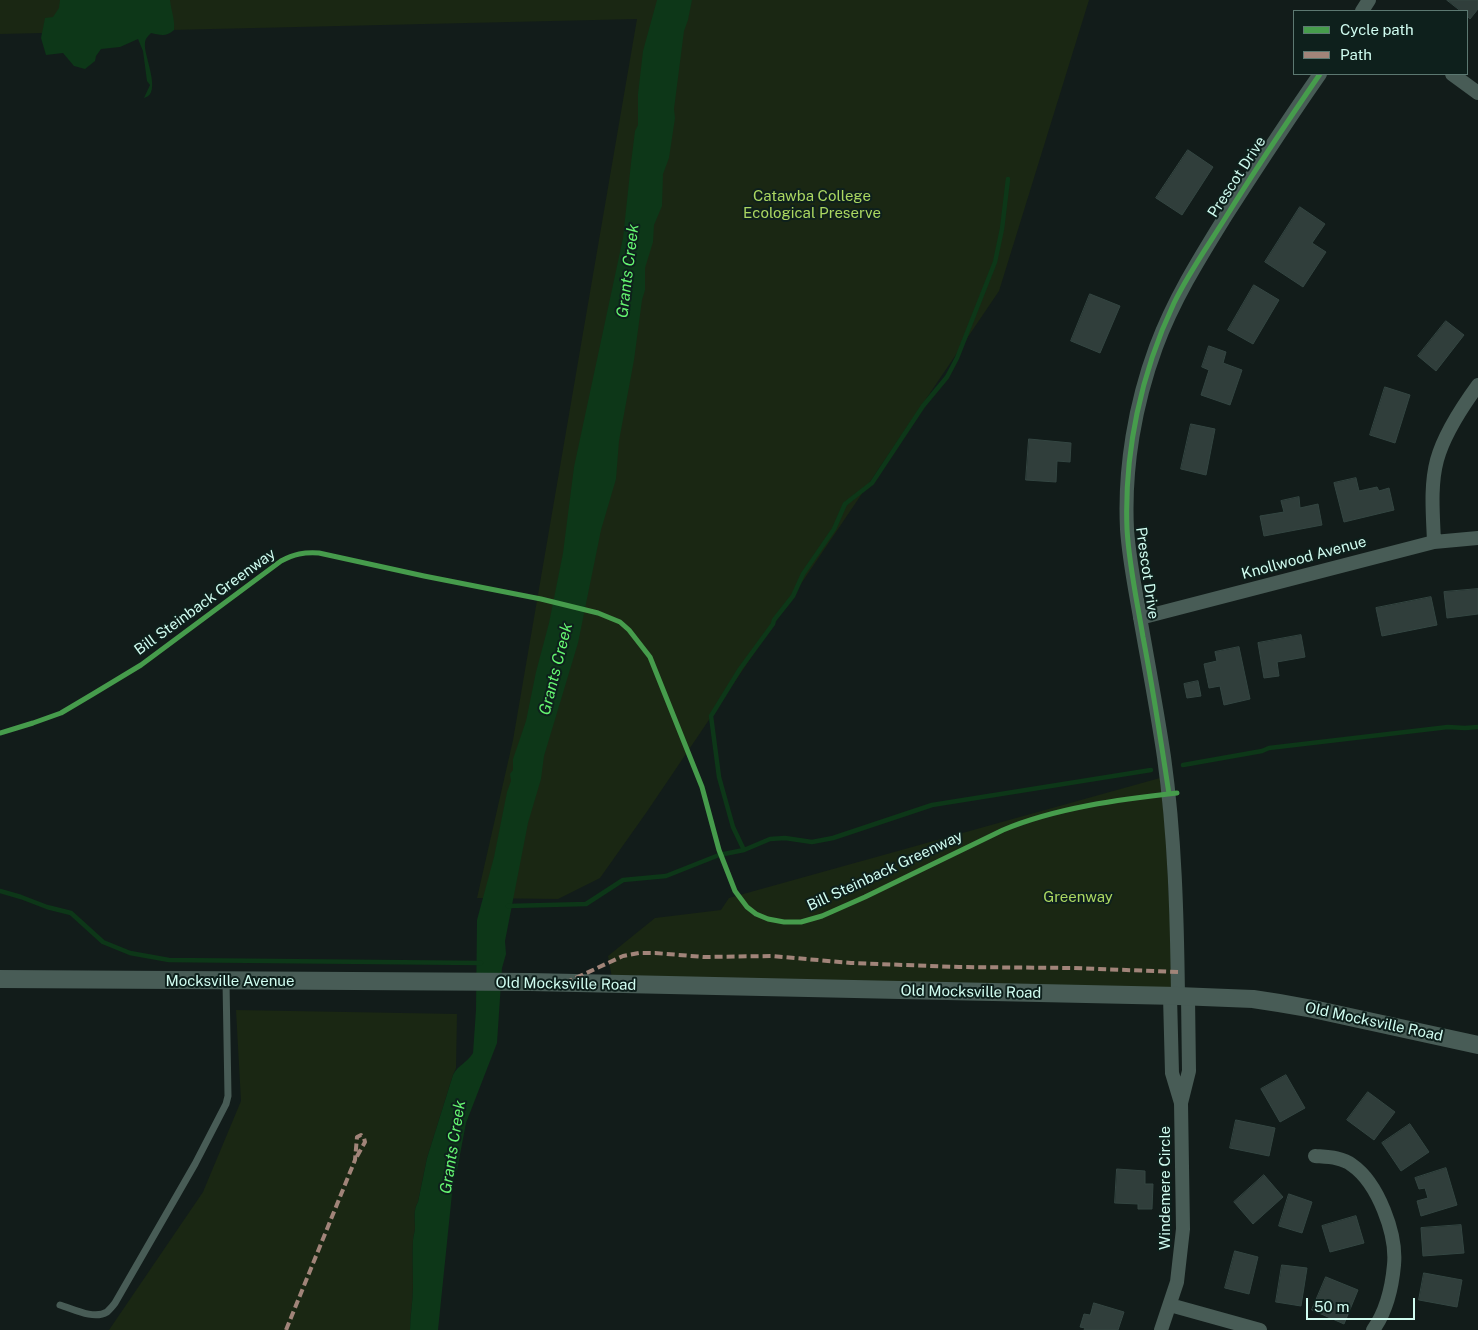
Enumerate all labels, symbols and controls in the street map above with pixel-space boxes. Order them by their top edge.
legend [1293,10,1468,75]
text: Cycle path [1340,21,1414,38]
text: Path [1340,46,1372,63]
street label: Prescot Drive [1204,133,1270,221]
park label: Catawba College Ecological Preserve [743,187,881,222]
water label: Grants Creek [613,223,643,319]
street label: Prescot Drive [1132,526,1162,620]
street label: Knollwood Avenue [1240,533,1368,583]
street label: Bill Steinback Greenway [131,545,279,659]
water label: Grants Creek [535,621,577,717]
street label: Bill Steinback Greenway [804,827,966,915]
park label: Greenway [1043,888,1113,906]
street label: Mocksville Avenue [165,972,295,990]
street label: Old Mocksville Road [495,974,637,994]
street label: Old Mocksville Road [900,982,1042,1002]
street label: Old Mocksville Road [1303,999,1445,1045]
water label: Grants Creek [436,1099,470,1195]
street label: Windemere Circle [1156,1126,1174,1250]
scale bar [1308,1288,1417,1320]
text: 50 m [1314,1298,1349,1315]

